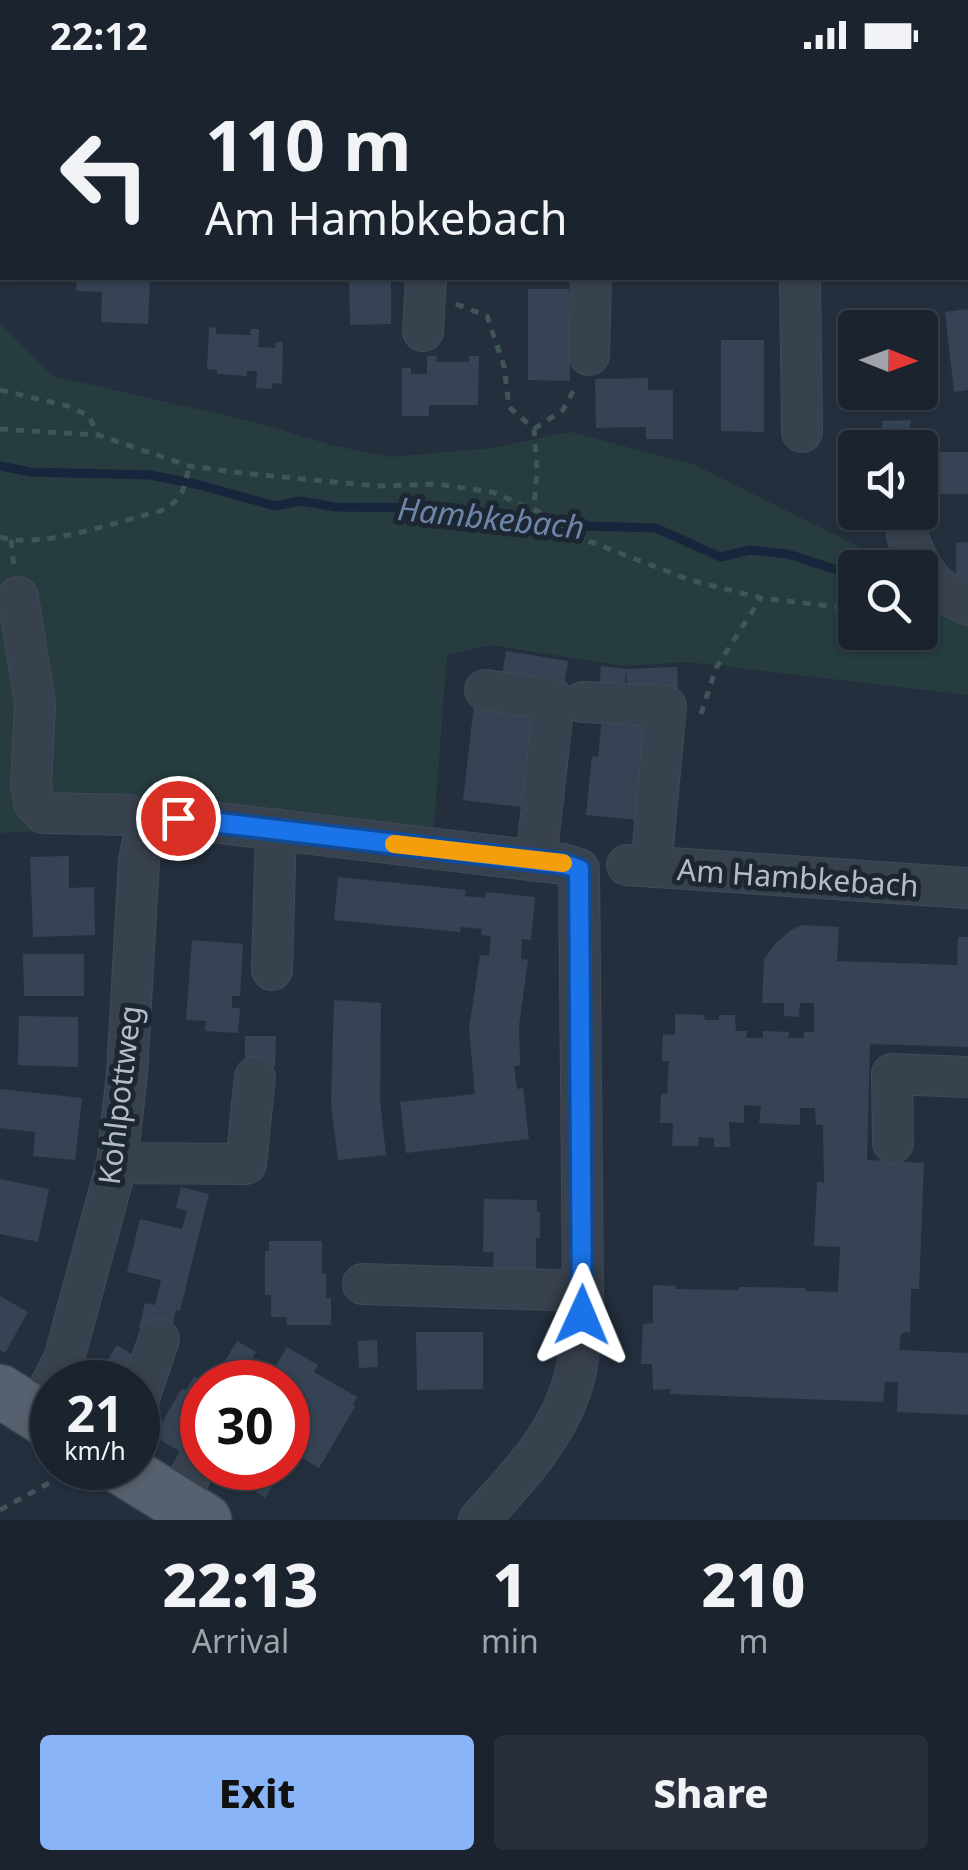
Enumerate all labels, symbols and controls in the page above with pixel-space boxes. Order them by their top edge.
text: 22:12 [50,9,148,61]
text: 110 m [205,96,412,192]
icon: left [40,110,170,240]
text: Am Hambkebach [205,187,568,248]
north arrow [838,310,938,410]
map controls [838,310,938,650]
button: sound [838,430,938,530]
water label: Hambkebach [396,486,586,548]
button: search [838,550,938,650]
pin [136,776,221,861]
icon: arrive [151,791,206,846]
street label: Am Hambkebach [676,848,920,906]
street label: Kohlpottweg [88,1003,150,1187]
position arrow [530,1263,634,1367]
speed limit sign: 30 [180,1360,310,1490]
text: 21 [66,1379,124,1447]
text: km/h [64,1433,126,1467]
text: 22:13 [163,1543,318,1625]
text: 1 [493,1543,527,1625]
text: 210 [701,1543,805,1625]
text: Arrival [192,1619,289,1662]
text: min [481,1619,539,1662]
text: m [738,1619,768,1662]
button: Exit [40,1735,474,1850]
button: Share [494,1735,928,1850]

